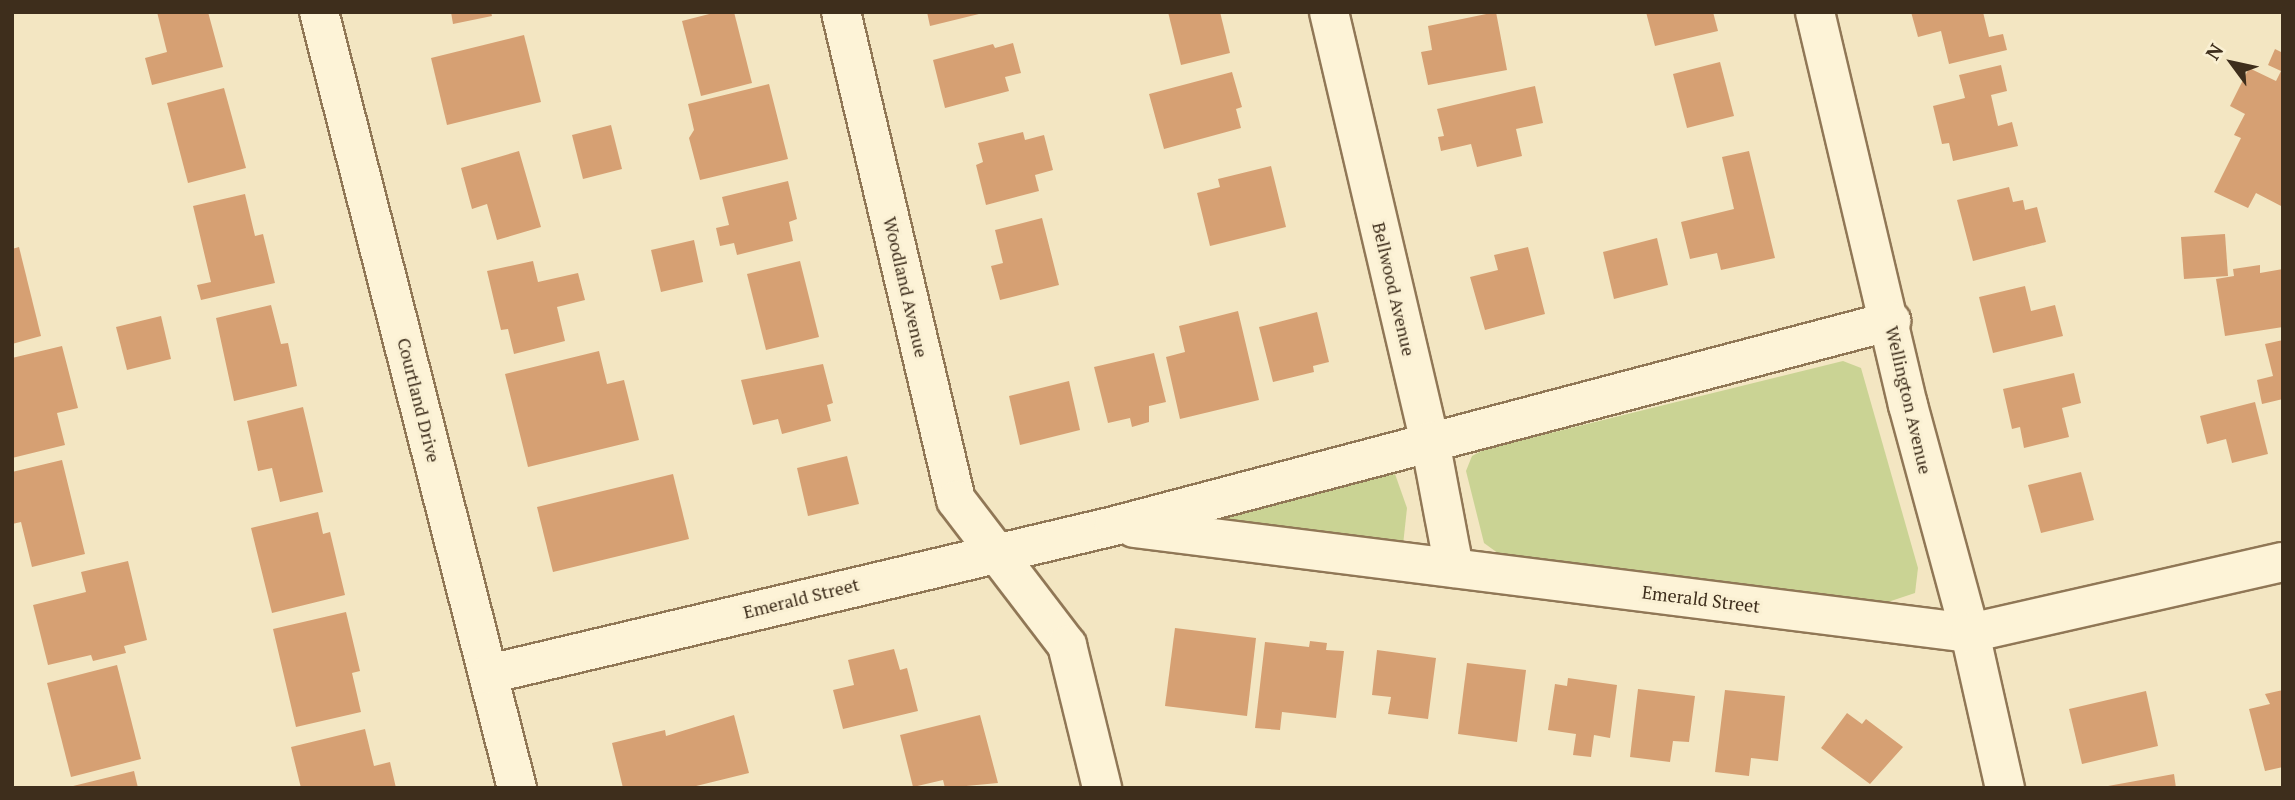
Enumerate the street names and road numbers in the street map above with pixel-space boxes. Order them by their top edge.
street label: Woodland Avenue [879,214,933,360]
street label: Bellwood Avenue [1368,220,1420,358]
street label: Wellington Avenue [1881,324,1937,476]
street label: Courtland Drive [393,336,445,464]
street label: Emerald Street [741,573,861,623]
street label: Emerald Street [1641,581,1761,617]

